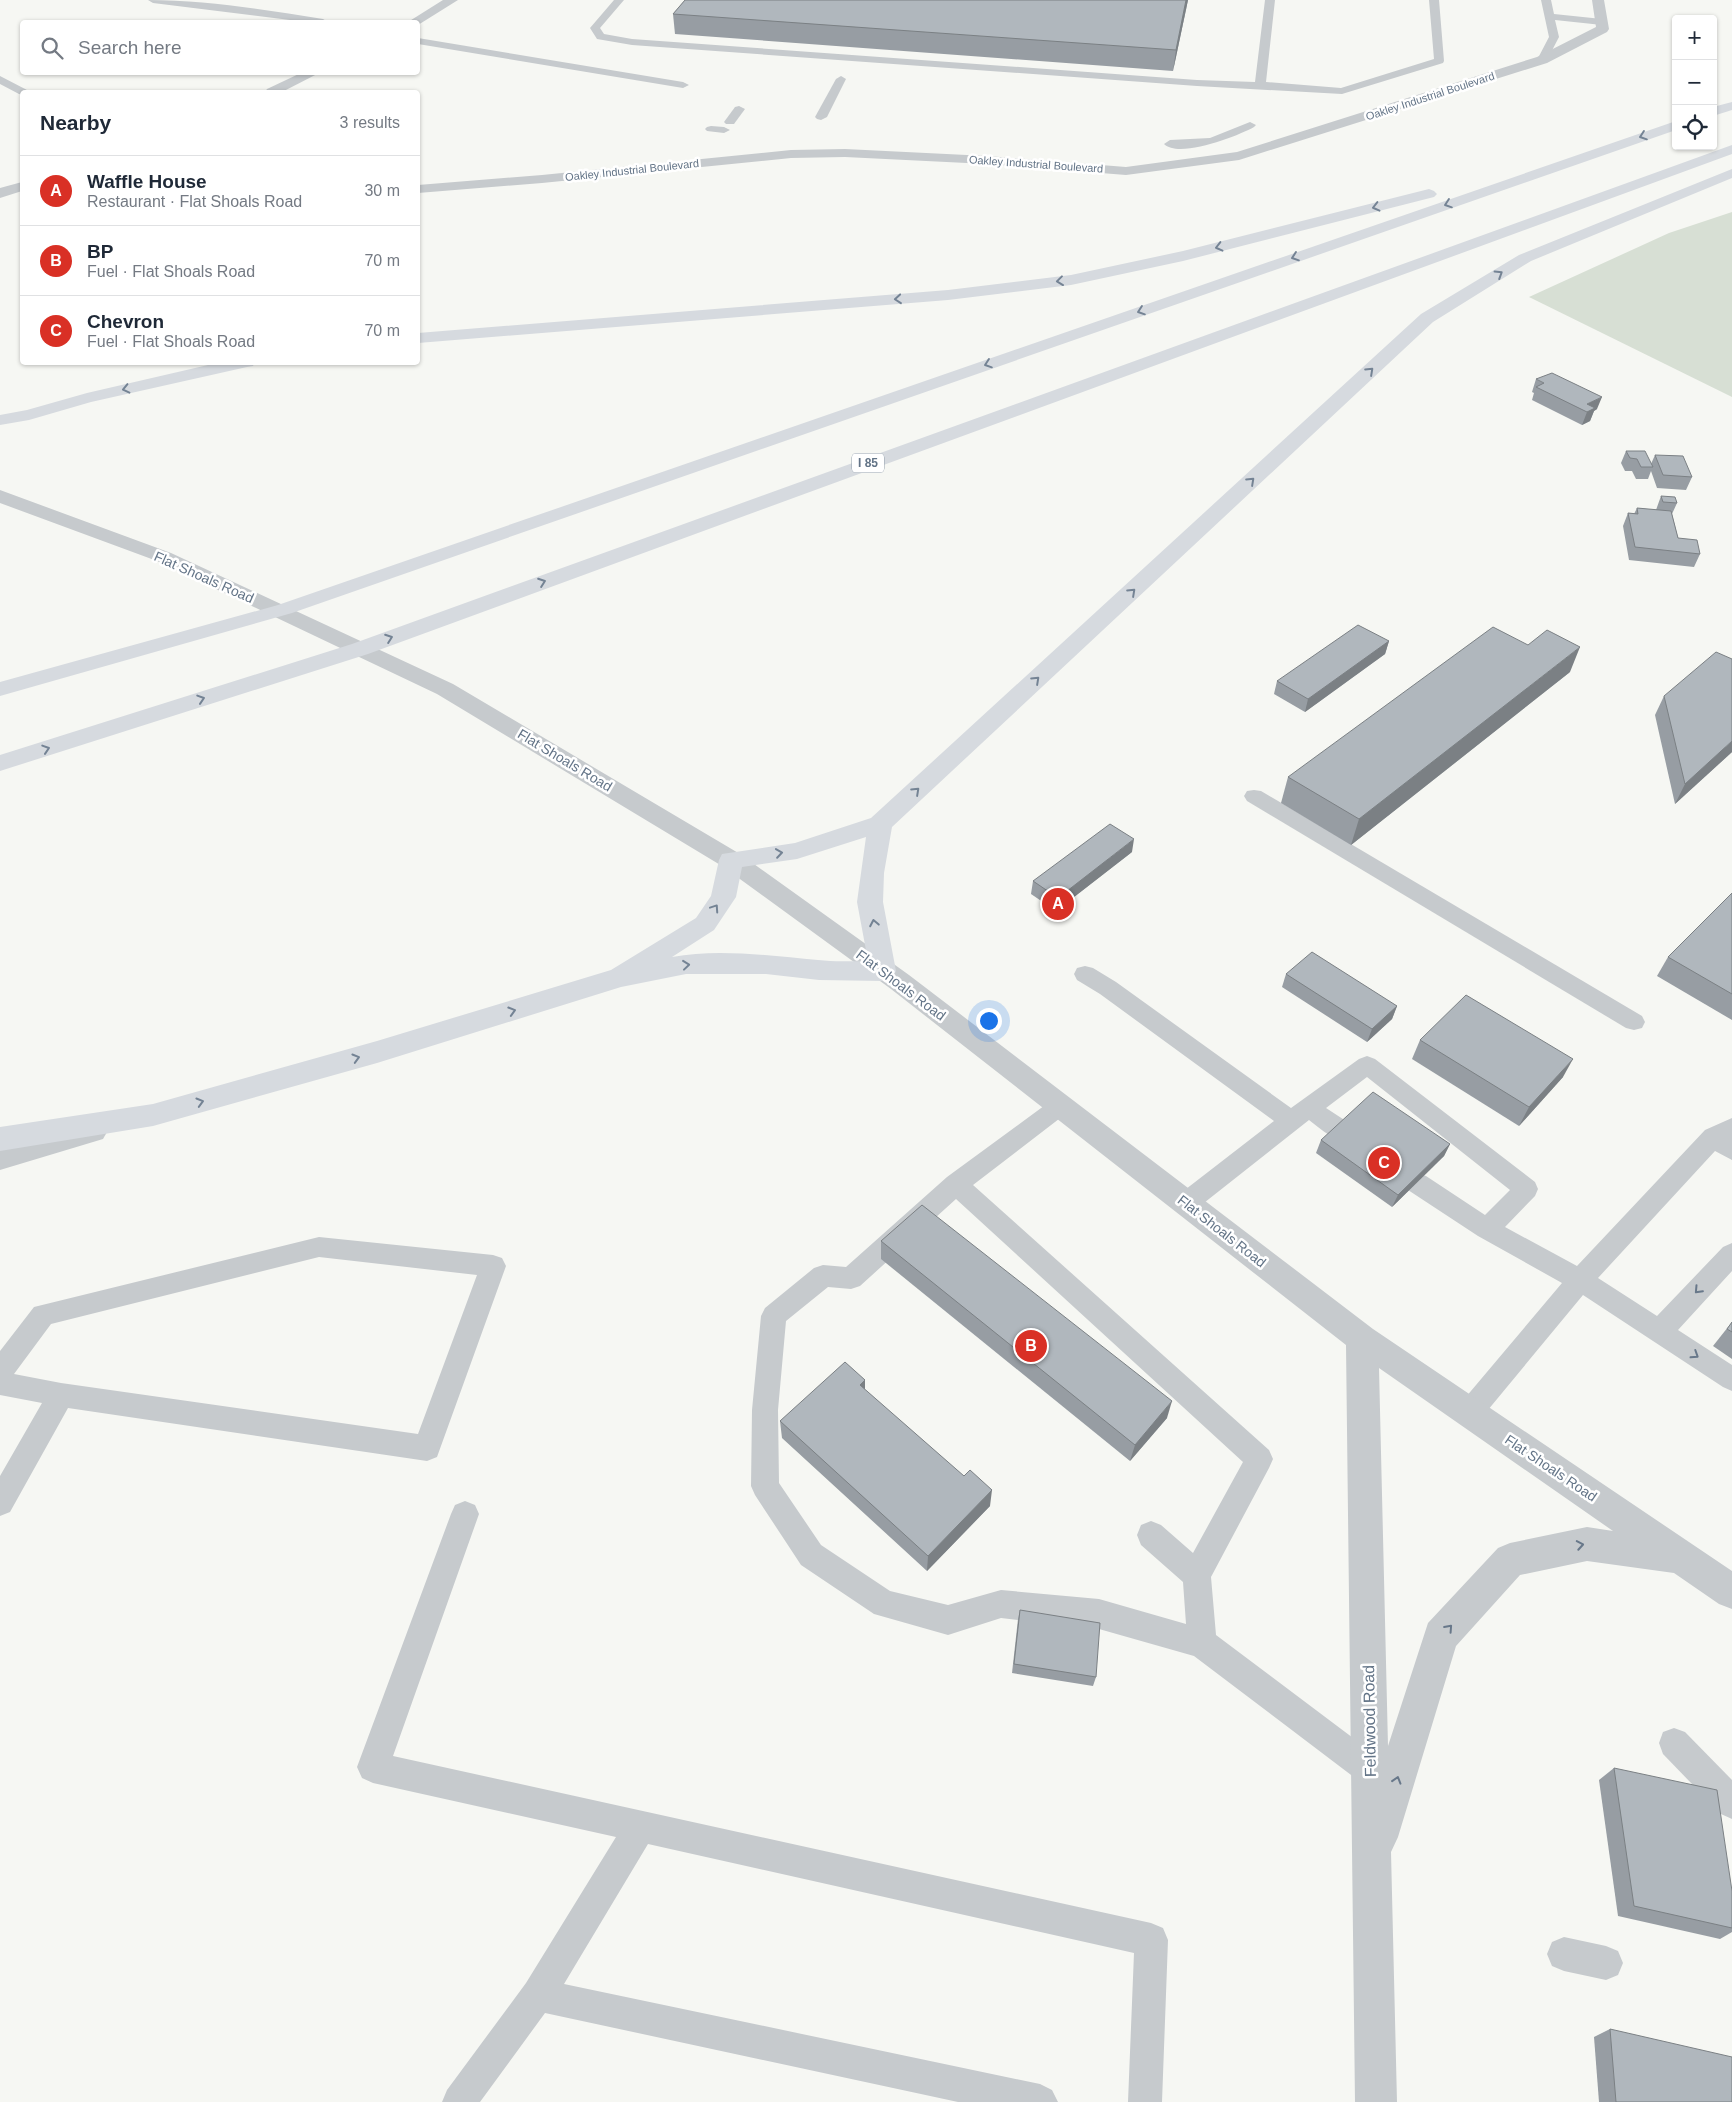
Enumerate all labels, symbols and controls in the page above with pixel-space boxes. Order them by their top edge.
map controls [1672,15,1717,150]
button: + [1672,15,1717,60]
search box [20,20,420,75]
icon: search [38,34,66,62]
text: Search here [78,37,182,58]
button: − [1672,60,1717,105]
street label: Oakley Industrial Boulevard [1364,70,1496,122]
button: locate [1672,105,1717,150]
text: Nearby [40,111,111,134]
text: 3 results [340,114,400,131]
one-way arrow [1639,130,1648,140]
street label: Oakley Industrial Boulevard [968,153,1104,175]
street label: Oakley Industrial Boulevard [564,157,700,183]
text: Waffle House [87,171,207,192]
text: A [50,182,62,199]
text: 30 m [364,182,400,199]
text: Restaurant · Flat Shoals Road [87,193,302,210]
one-way arrow [1445,198,1453,208]
one-way arrow [1372,201,1381,212]
text: BP [87,241,113,262]
one-way arrow [1214,241,1223,252]
text: B [50,252,62,269]
text: 70 m [364,252,400,269]
one-way arrow [1291,252,1300,262]
text: Fuel · Flat Shoals Road [87,263,255,280]
one-way arrow [1494,270,1503,280]
one-way arrow [1056,275,1064,286]
one-way arrow [894,294,902,305]
one-way arrow [1138,305,1146,315]
text: Chevron [87,311,164,332]
text: C [50,322,62,339]
text: 70 m [364,322,400,339]
text: Fuel · Flat Shoals Road [87,333,255,350]
one-way arrow [984,359,993,369]
one-way arrow [1365,368,1374,377]
one-way arrow [121,383,130,394]
road number: I 85 [852,453,884,472]
one-way arrow [1245,478,1254,487]
street label: Flat Shoals Road [152,548,256,606]
one-way arrow [537,578,545,588]
one-way arrow [1126,589,1135,598]
one-way arrow [384,634,393,644]
one-way arrow [1030,677,1039,686]
one-way arrow [197,695,205,705]
street label: Flat Shoals Road [515,725,615,795]
one-way arrow [42,744,50,754]
one-way arrow [911,788,920,797]
one-way arrow [775,849,784,859]
pin: A [1042,885,1074,923]
one-way arrow [709,904,719,913]
one-way arrow [870,918,880,927]
street label: Flat Shoals Road [853,946,949,1024]
one-way arrow [682,960,690,971]
one-way arrow [507,1006,515,1016]
your location [976,1008,1002,1034]
one-way arrow [352,1054,360,1064]
one-way arrow [195,1097,203,1107]
pin: C [1368,1144,1400,1182]
street label: Flat Shoals Road [1175,1192,1269,1270]
one-way arrow [1695,1284,1704,1293]
pin: B [1015,1327,1047,1365]
one-way arrow [1690,1349,1699,1359]
street label: Flat Shoals Road [1502,1431,1600,1505]
one-way arrow [1575,1541,1584,1551]
one-way arrow [1443,1624,1452,1633]
street label: Feldwood Road [1360,1665,1379,1777]
one-way arrow [1391,1777,1401,1785]

